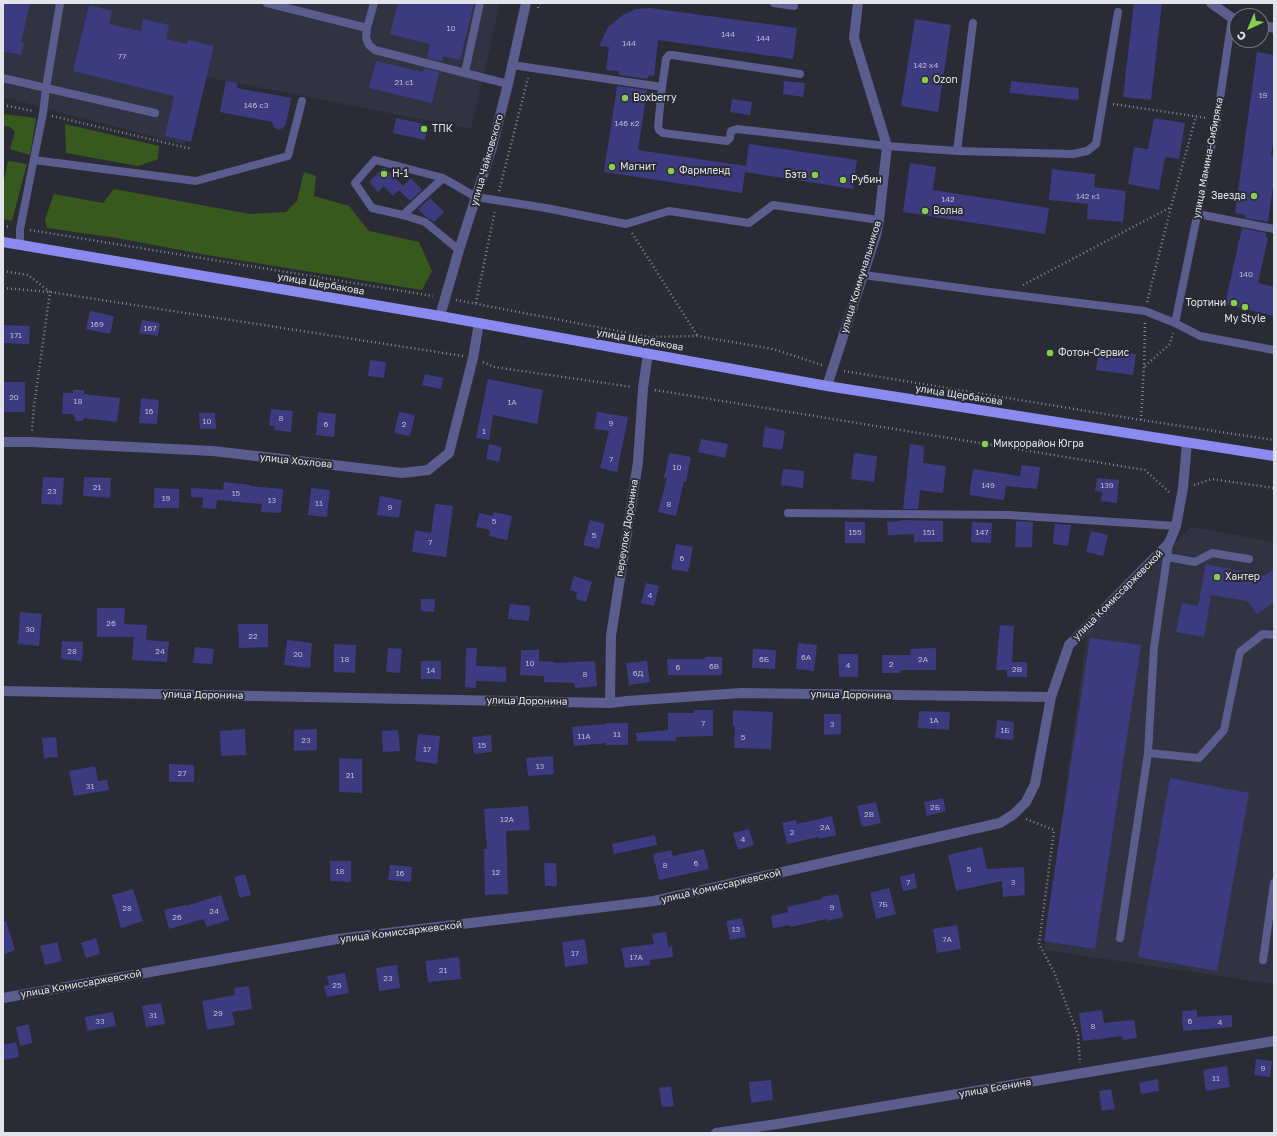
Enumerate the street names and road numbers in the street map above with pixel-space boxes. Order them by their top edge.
street label: улица Мамина-Сибиряка [1190,96,1226,220]
street label: улица Чайковского [468,113,506,207]
street label: улица Коммунальников [838,219,884,335]
street label: улица Щербакова [277,270,365,298]
street label: улица Щербакова [596,326,684,354]
street label: улица Щербакова [915,382,1003,408]
street label: улица Хохлова [259,451,333,471]
street label: переулок Доронина [613,478,641,578]
street label: улица Комиссаржевской [1070,547,1166,643]
street label: улица Доронина [162,688,244,702]
street label: улица Доронина [810,688,892,702]
street label: улица Доронина [486,694,568,708]
street label: улица Комиссаржевской [660,866,782,906]
street label: улица Комиссаржевской [339,919,463,945]
street label: улица Комиссаржевской [20,967,142,1001]
street label: улица Есенина [958,1076,1032,1100]

